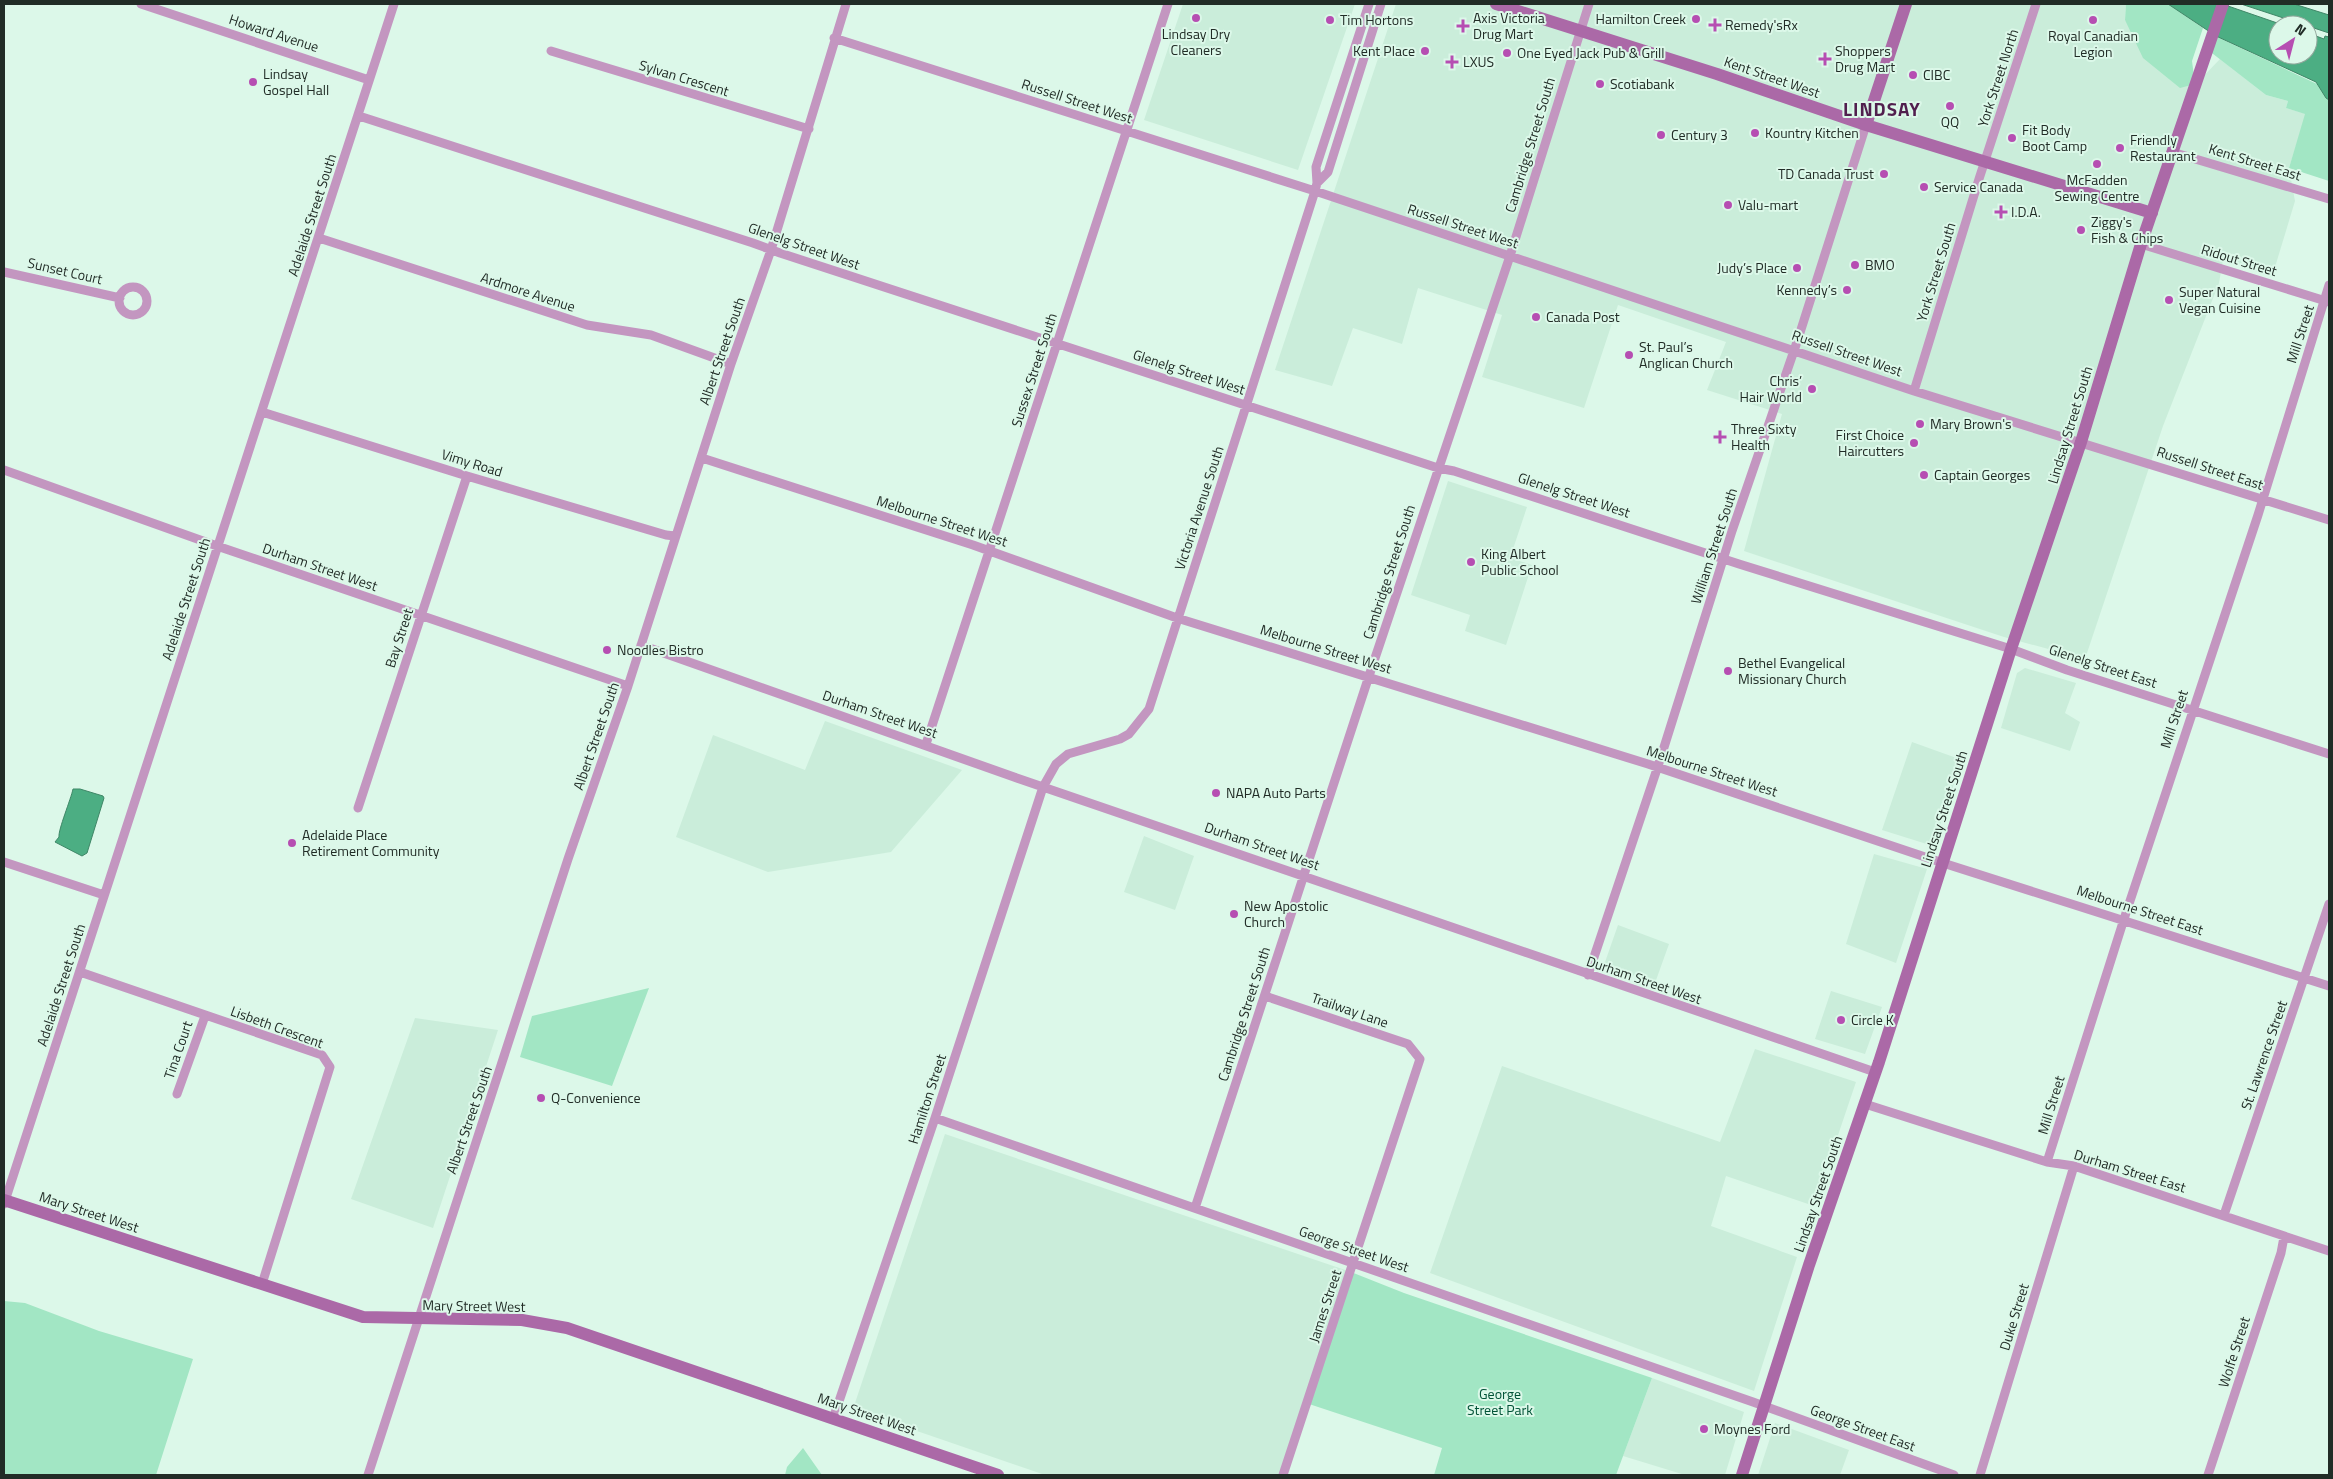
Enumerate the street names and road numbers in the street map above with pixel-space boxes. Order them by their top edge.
street label: Howard Avenue [227,8,322,57]
street label: York Street North [1972,26,2023,130]
street label: Kent Street West [1721,50,1823,103]
street label: Sylvan Crescent [637,54,732,101]
street label: Russell Street West [1019,73,1135,128]
street label: Cambridge Street South [1499,75,1560,215]
street label: Kent Street East [2206,137,2304,186]
street label: Adelaide Street South [282,151,341,279]
street label: Russell Street West [1405,198,1521,253]
street label: Glenelg Street West [746,217,863,274]
street label: York Street South [1910,220,1961,324]
street label: Ridout Street [2199,238,2280,281]
street label: Sunset Court [26,252,105,289]
street label: Ardmore Avenue [478,266,578,317]
street label: Albert Street South [693,294,750,408]
street label: Mill Street [2280,302,2319,366]
street label: Sussex Street South [1005,310,1062,429]
street label: Russell Street West [1789,324,1905,381]
street label: Glenelg Street West [1130,343,1248,400]
street label: Lindsay Street South [2042,363,2097,486]
street label: Russell Street East [2154,440,2266,495]
street label: Vimy Road [439,443,505,482]
street label: Victoria Avenue South [1169,443,1228,573]
street label: Glenelg Street West [1515,466,1633,523]
street label: William Street South [1685,485,1742,607]
street label: Melbourne Street West [874,489,1010,552]
street label: Cambridge Street South [1357,502,1420,642]
street label: Adelaide Street South [156,535,215,663]
street label: Durham Street West [260,537,381,596]
street label: Bay Street [379,605,418,670]
street label: Melbourne Street West [1258,619,1395,679]
street label: Glenelg Street East [2046,638,2160,693]
street label: Albert Street South [567,679,624,793]
street label: Durham Street West [820,684,941,743]
street label: Mill Street [2154,687,2193,751]
street label: Melbourne Street West [1644,739,1780,802]
street label: Lindsay Street South [1915,748,1972,870]
street label: Durham Street West [1202,816,1323,875]
street label: Melbourne Street East [2074,879,2206,940]
street label: Adelaide Street South [31,921,90,1049]
street label: Cambridge Street South [1212,944,1275,1084]
street label: Durham Street West [1584,950,1705,1009]
street label: Trailway Lane [1309,987,1391,1032]
street label: St. Lawrence Street [2235,997,2292,1112]
street label: Lisbeth Crescent [228,1000,327,1053]
street label: Tina Court [158,1018,197,1082]
street label: Hamilton Street [902,1051,951,1147]
street label: Albert Street South [440,1063,497,1177]
street label: Mill Street [2032,1073,2069,1137]
street label: Lindsay Street South [1788,1133,1847,1255]
street label: Durham Street East [2072,1144,2189,1198]
street label: Mary Street West [37,1186,142,1237]
street label: George Street West [1296,1220,1412,1277]
street label: James Street [1303,1267,1346,1345]
street label: Duke Street [1993,1281,2034,1353]
street label: Mary Street West [422,1294,526,1317]
street label: Wolfe Street [2212,1314,2255,1390]
street label: Mary Street West [815,1387,919,1440]
street label: George Street East [1808,1399,1919,1456]

